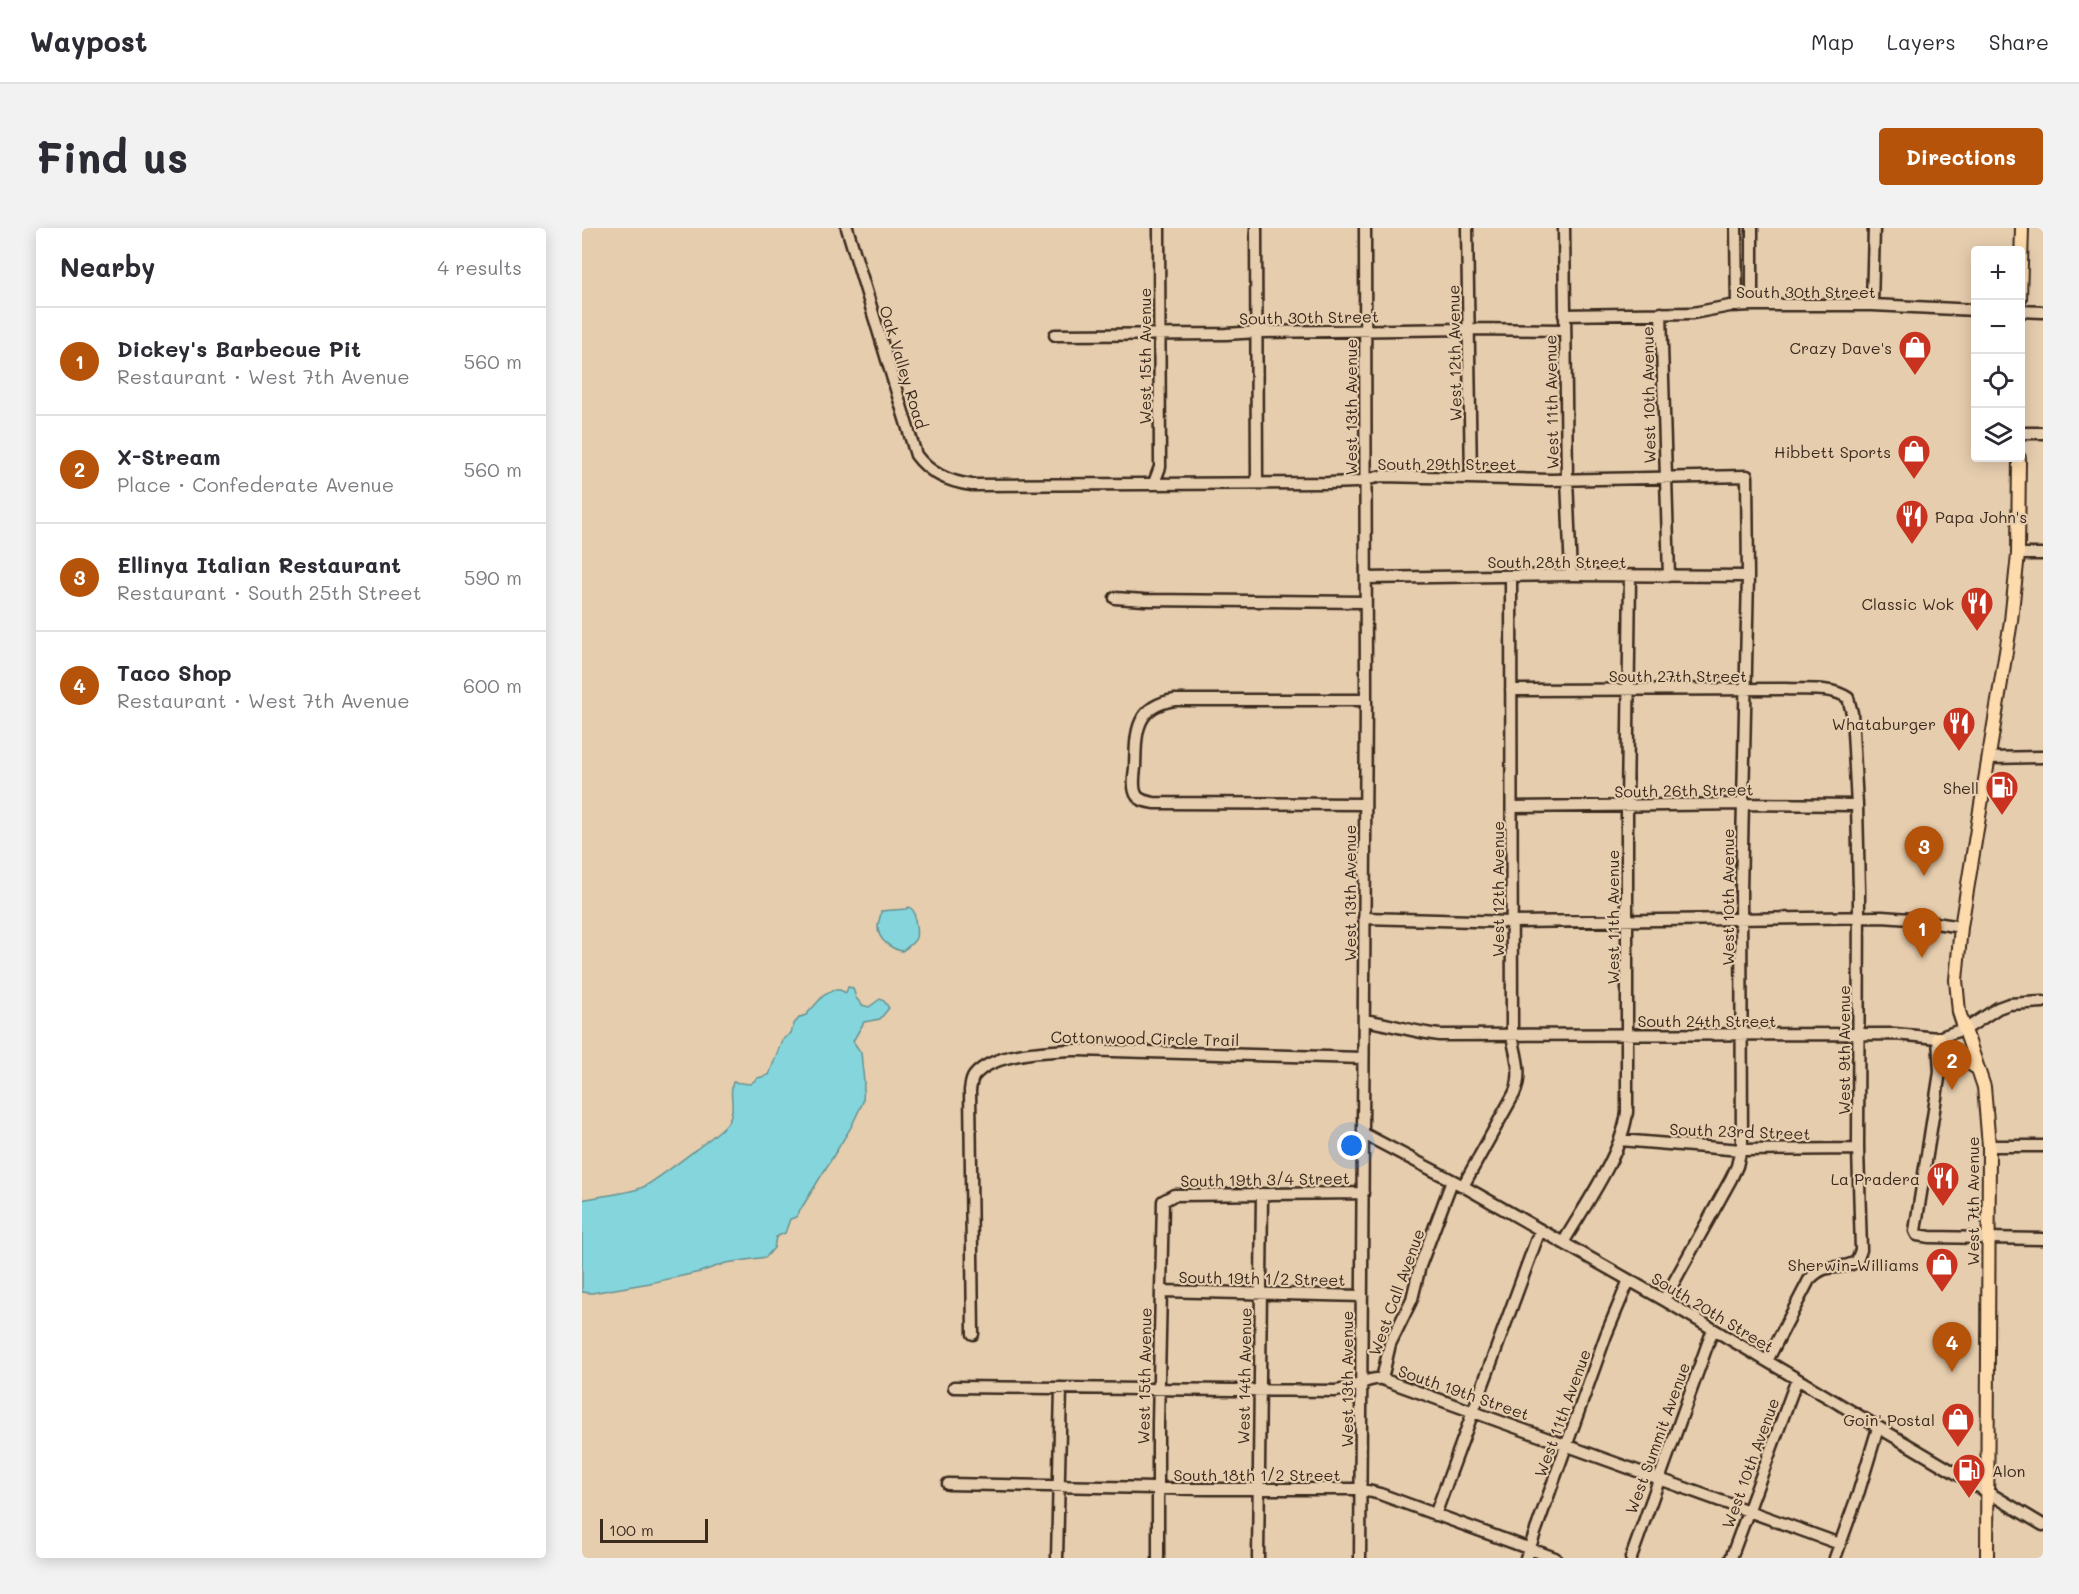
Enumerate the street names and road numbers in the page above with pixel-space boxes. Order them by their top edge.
street label: South 30th Street [1736,281,1876,302]
street label: West 12th Avenue [1442,285,1466,421]
street label: West 15th Avenue [1134,288,1155,424]
street label: Oak Valley Road [875,303,933,431]
street label: South 30th Street [1239,305,1379,329]
street label: West 10th Avenue [1636,326,1660,464]
street label: West 11th Avenue [1539,334,1563,470]
street label: West 13th Avenue [1340,339,1361,475]
street label: South 29th Street [1378,453,1516,474]
street label: South 28th Street [1487,551,1627,572]
street label: South 27th Street [1609,665,1747,686]
street label: South 26th Street [1614,778,1754,802]
street label: West 12th Avenue [1487,821,1508,957]
street label: West 13th Avenue [1339,825,1360,961]
street label: West 10th Avenue [1717,828,1738,966]
street label: West 11th Avenue [1602,850,1623,984]
street label: West 9th Avenue [1833,985,1854,1115]
street label: South 24th Street [1638,1010,1776,1031]
street label: Cottonwood Circle Trail [1051,1026,1239,1050]
street label: South 23rd Street [1669,1118,1811,1144]
street label: West 7th Avenue [1962,1136,1983,1266]
street label: South 19th 3/4 Street [1180,1167,1350,1191]
street label: West Call Avenue [1363,1226,1429,1358]
street label: South 19th 1/2 Street [1178,1266,1346,1290]
street label: South 20th Street [1648,1267,1778,1357]
street label: West 15th Avenue [1132,1307,1156,1445]
street label: West 14th Avenue [1232,1307,1256,1445]
street label: West 13th Avenue [1336,1311,1357,1447]
street label: West 11th Avenue [1529,1346,1595,1480]
street label: West Summit Avenue [1620,1359,1694,1517]
street label: South 19th Street [1396,1360,1532,1424]
street label: West 10th Avenue [1717,1395,1783,1531]
street label: South 18th 1/2 Street [1174,1464,1340,1485]

